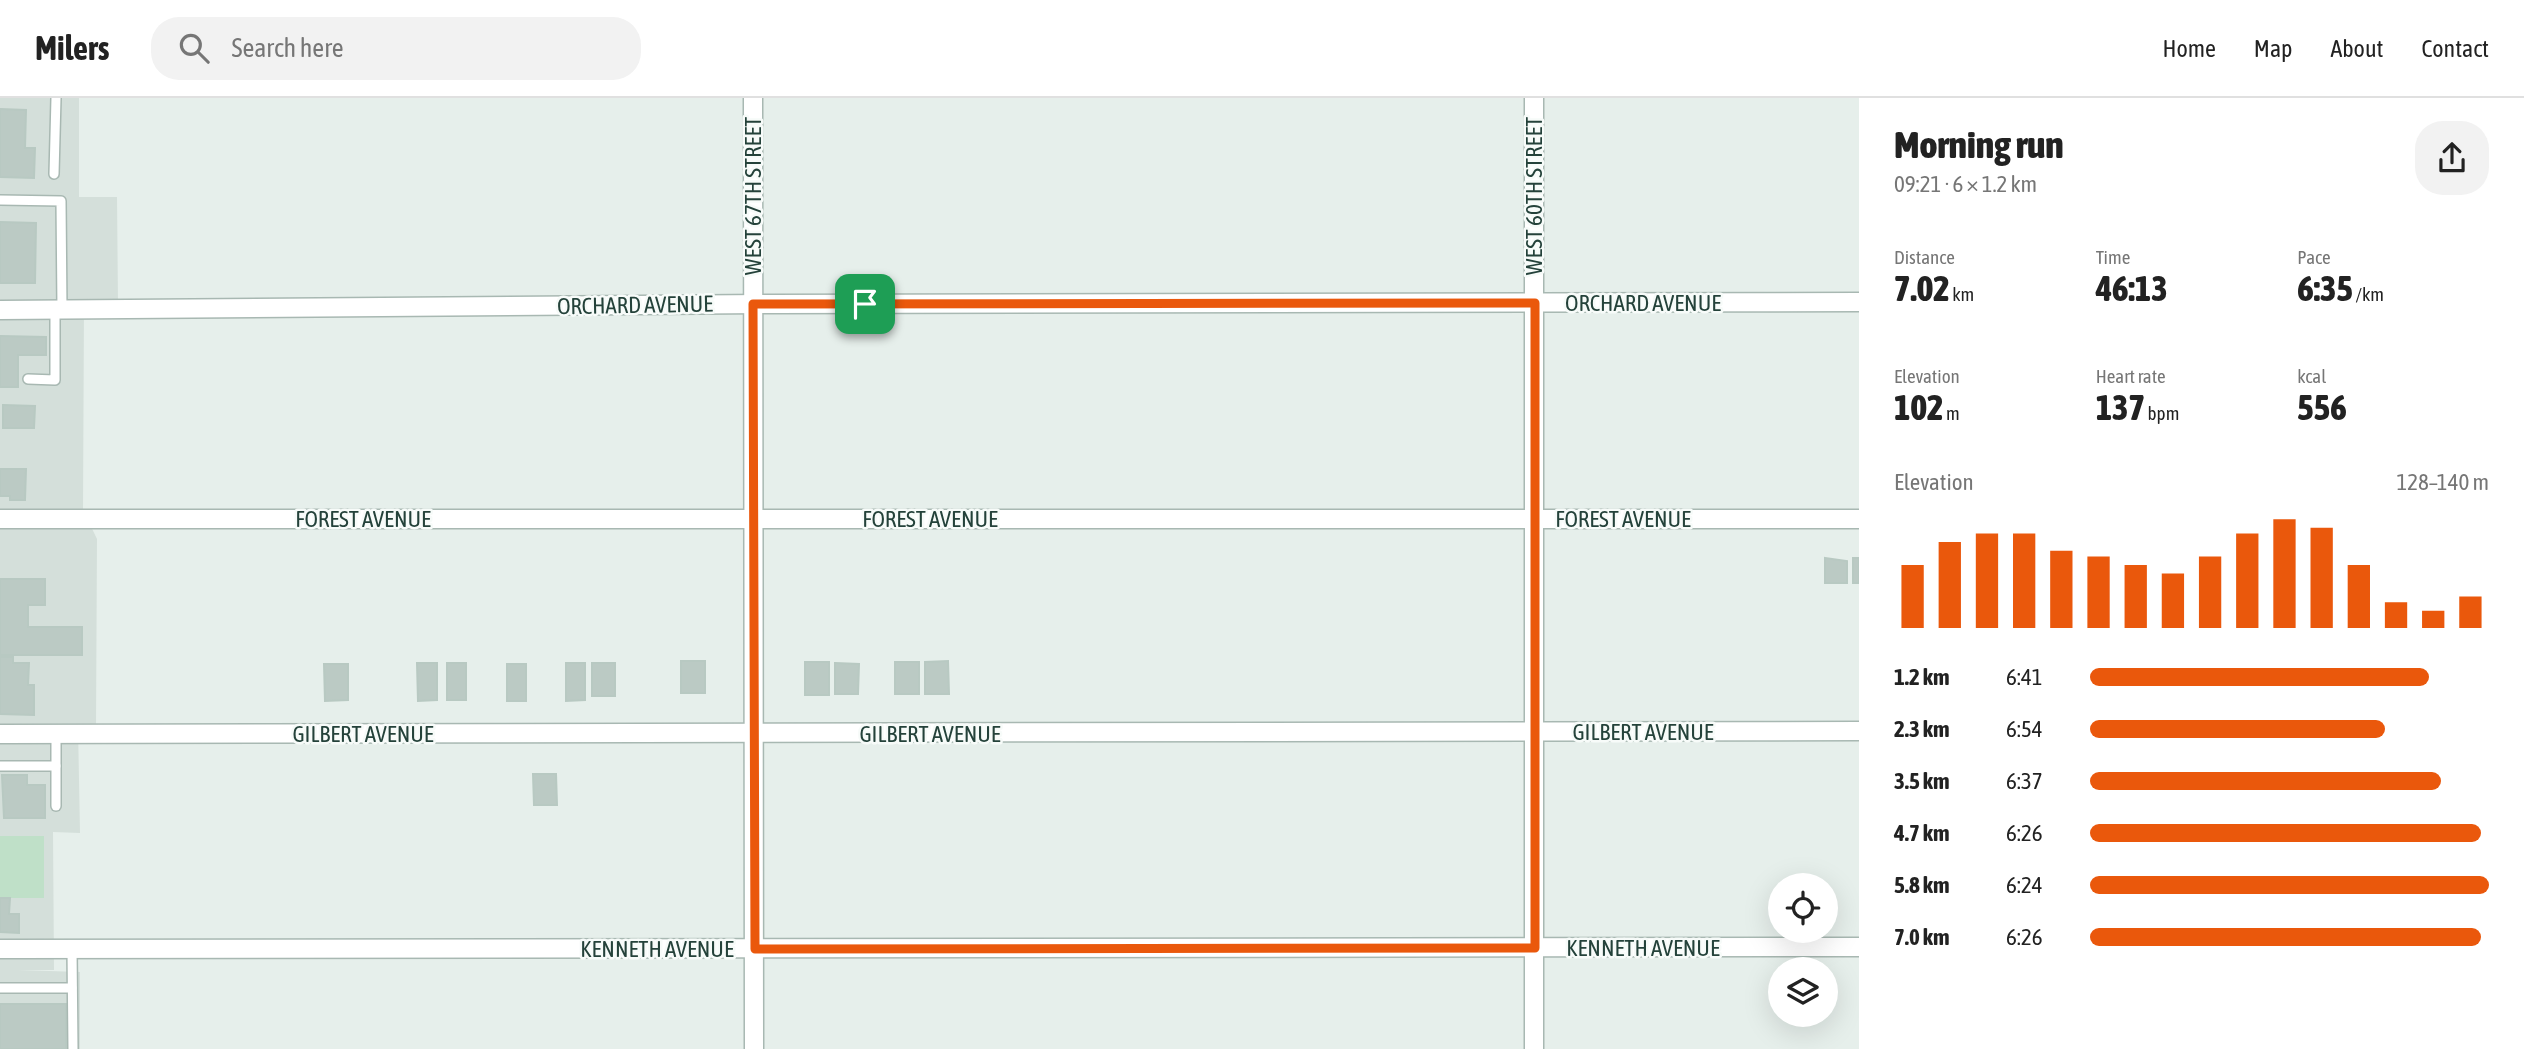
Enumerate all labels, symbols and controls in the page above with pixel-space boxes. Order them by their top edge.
search box [151,17,641,80]
text: Milers [35,29,109,67]
icon: search [175,29,213,67]
text: Search here [231,33,344,63]
text: Home [2162,35,2216,62]
text: Map [2254,35,2292,62]
text: About [2330,35,2383,62]
text: Contact [2421,35,2489,62]
street label: WEST 67TH STREET [740,117,766,275]
street label: WEST 60TH STREET [1521,117,1547,275]
button: share [2415,121,2489,195]
text: Morning run [1894,123,2064,166]
text: 09:21 · 6 × 1.2 km [1894,171,2037,197]
text: Distance [1894,246,1955,268]
text: Time [2096,246,2130,268]
text: Pace [2297,246,2331,268]
text: 7.02 [1894,268,1950,308]
text: 46:13 [2096,268,2168,308]
text: 6:35 [2297,268,2353,308]
pin [835,274,895,334]
text: km [1950,283,1974,305]
text: /km [2353,283,2384,305]
icon: arrive [846,285,884,323]
street label: ORCHARD AVENUE [1565,290,1721,316]
street label: ORCHARD AVENUE [557,291,713,319]
text: Elevation [1894,365,1960,387]
text: Heart rate [2096,365,2166,387]
text: kcal [2297,365,2326,387]
text: 102 [1894,387,1943,427]
text: 137 [2096,387,2145,427]
text: 556 [2297,387,2347,427]
text: m [1943,402,1960,424]
text: bpm [2145,402,2179,424]
text: Elevation [1894,469,1974,495]
text: 128–140 m [2396,469,2489,495]
street label: FOREST AVENUE [295,506,431,532]
street label: FOREST AVENUE [862,506,998,532]
street label: FOREST AVENUE [1555,506,1691,532]
text: 1.2 km [1894,664,1950,690]
text: 6:41 [2006,664,2043,690]
text: 2.3 km [1894,716,1950,742]
text: 6:54 [2006,716,2043,742]
street label: GILBERT AVENUE [1572,719,1714,745]
street label: GILBERT AVENUE [292,721,434,747]
street label: GILBERT AVENUE [859,721,1001,747]
text: 3.5 km [1894,768,1950,794]
text: 6:37 [2006,768,2043,794]
text: 4.7 km [1894,820,1950,846]
text: 6:26 [2006,820,2043,846]
text: 5.8 km [1894,872,1950,898]
text: 6:24 [2006,872,2043,898]
map controls [1768,873,1838,1027]
button: locate [1768,873,1838,943]
text: 7.0 km [1894,924,1950,950]
text: 6:26 [2006,924,2043,950]
street label: KENNETH AVENUE [1566,935,1720,961]
street label: KENNETH AVENUE [580,936,734,962]
button: layers [1768,957,1838,1027]

